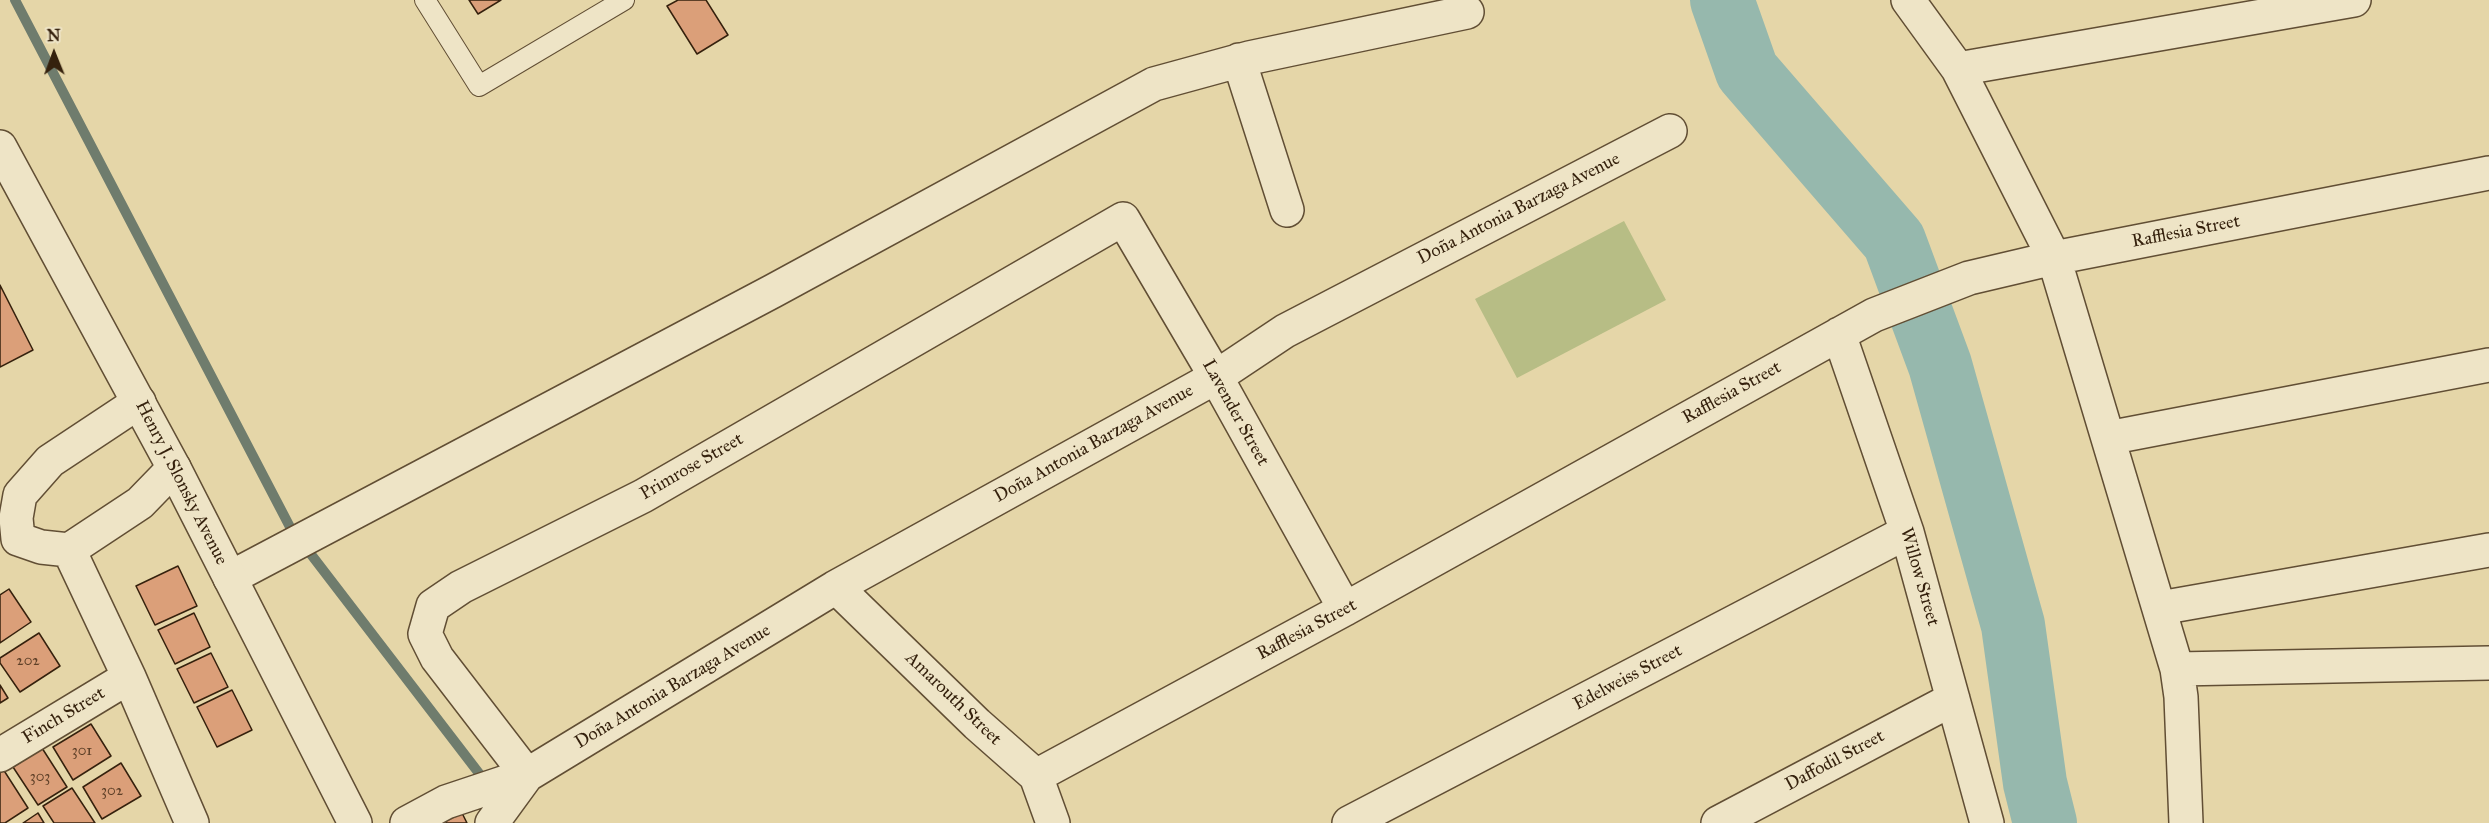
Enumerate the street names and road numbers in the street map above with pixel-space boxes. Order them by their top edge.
street label: Doña Antonia Barzaga Avenue [1414,148,1624,270]
street label: Rafflesia Street [2130,211,2242,253]
street label: Lavender Street [1197,356,1273,470]
street label: Rafflesia Street [1679,357,1785,429]
street label: Doña Antonia Barzaga Avenue [991,380,1197,508]
street label: Henry J. Slonsky Avenue [130,397,232,569]
street label: Primrose Street [637,429,747,505]
street label: Willow Street [1895,525,1943,629]
street label: Rafflesia Street [1254,595,1360,665]
street label: Doña Antonia Barzaga Avenue [571,620,775,754]
street label: Edelweiss Street [1570,640,1686,716]
street label: Amarouth Street [900,648,1006,750]
street label: Finch Street [19,683,109,749]
street label: Daffodil Street [1782,726,1888,796]

